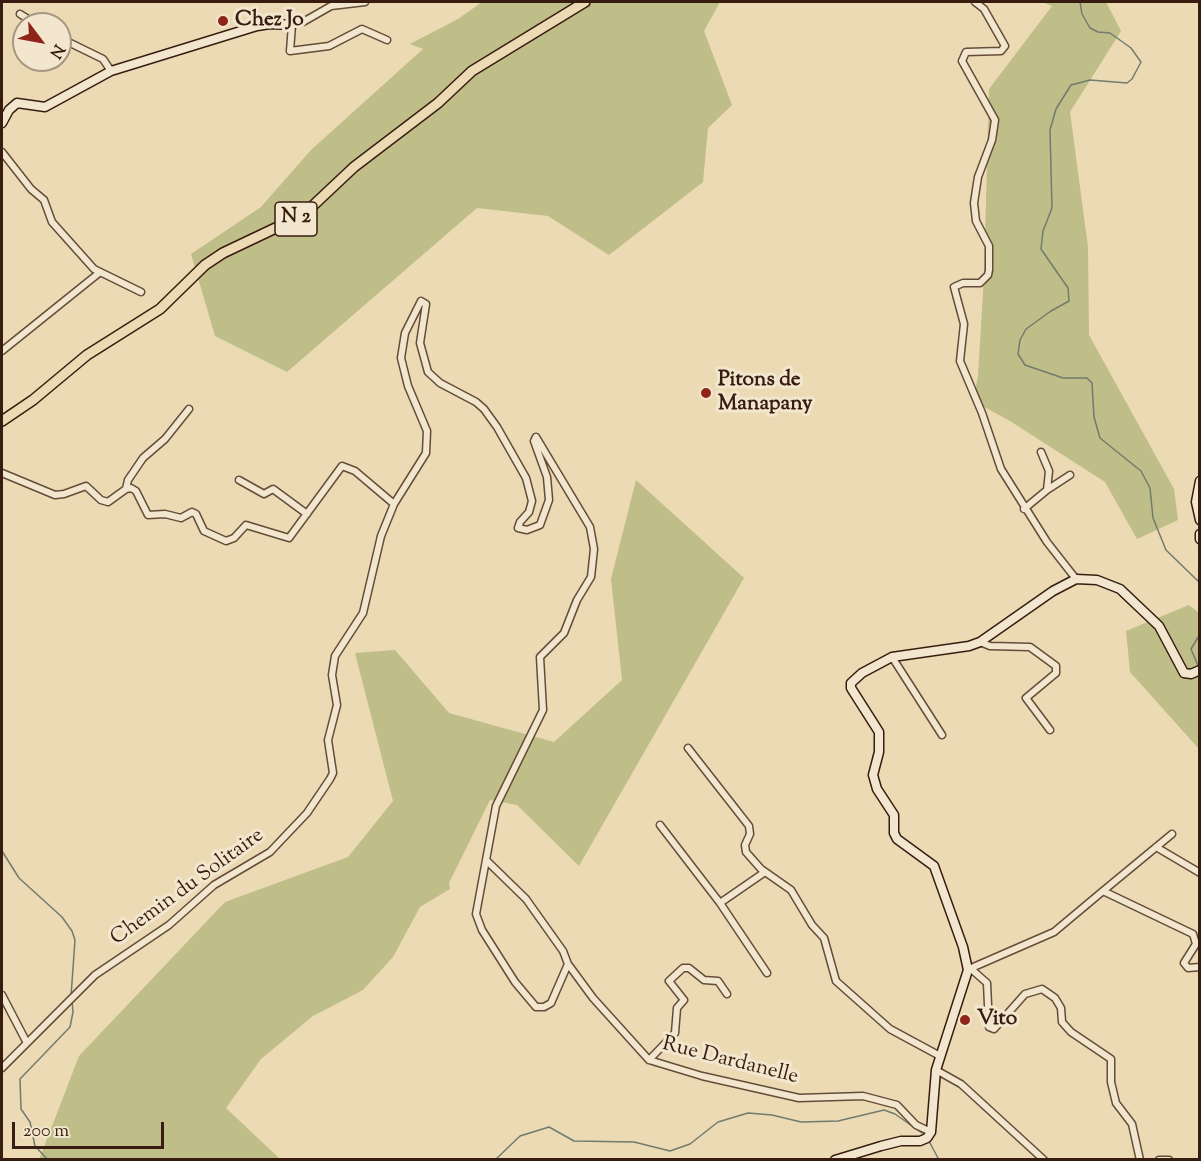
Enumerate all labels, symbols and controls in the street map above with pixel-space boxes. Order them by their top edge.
place label: Chez Jo [235,8,304,34]
north arrow [12,12,72,72]
marker: Chez Jo [216,14,230,28]
text: N [43,39,69,62]
road number: N 2 [275,202,317,236]
place label: Pitons de Manapany [718,368,812,418]
marker: Pitons de Manapany [699,386,713,400]
street label: Chemin du Solitaire [106,824,270,952]
place label: Vito [977,1007,1017,1033]
marker: Vito [958,1013,972,1027]
street label: Rue Dardanelle [659,1033,801,1091]
scale bar [15,1110,166,1148]
text: 200 m [23,1119,69,1145]

